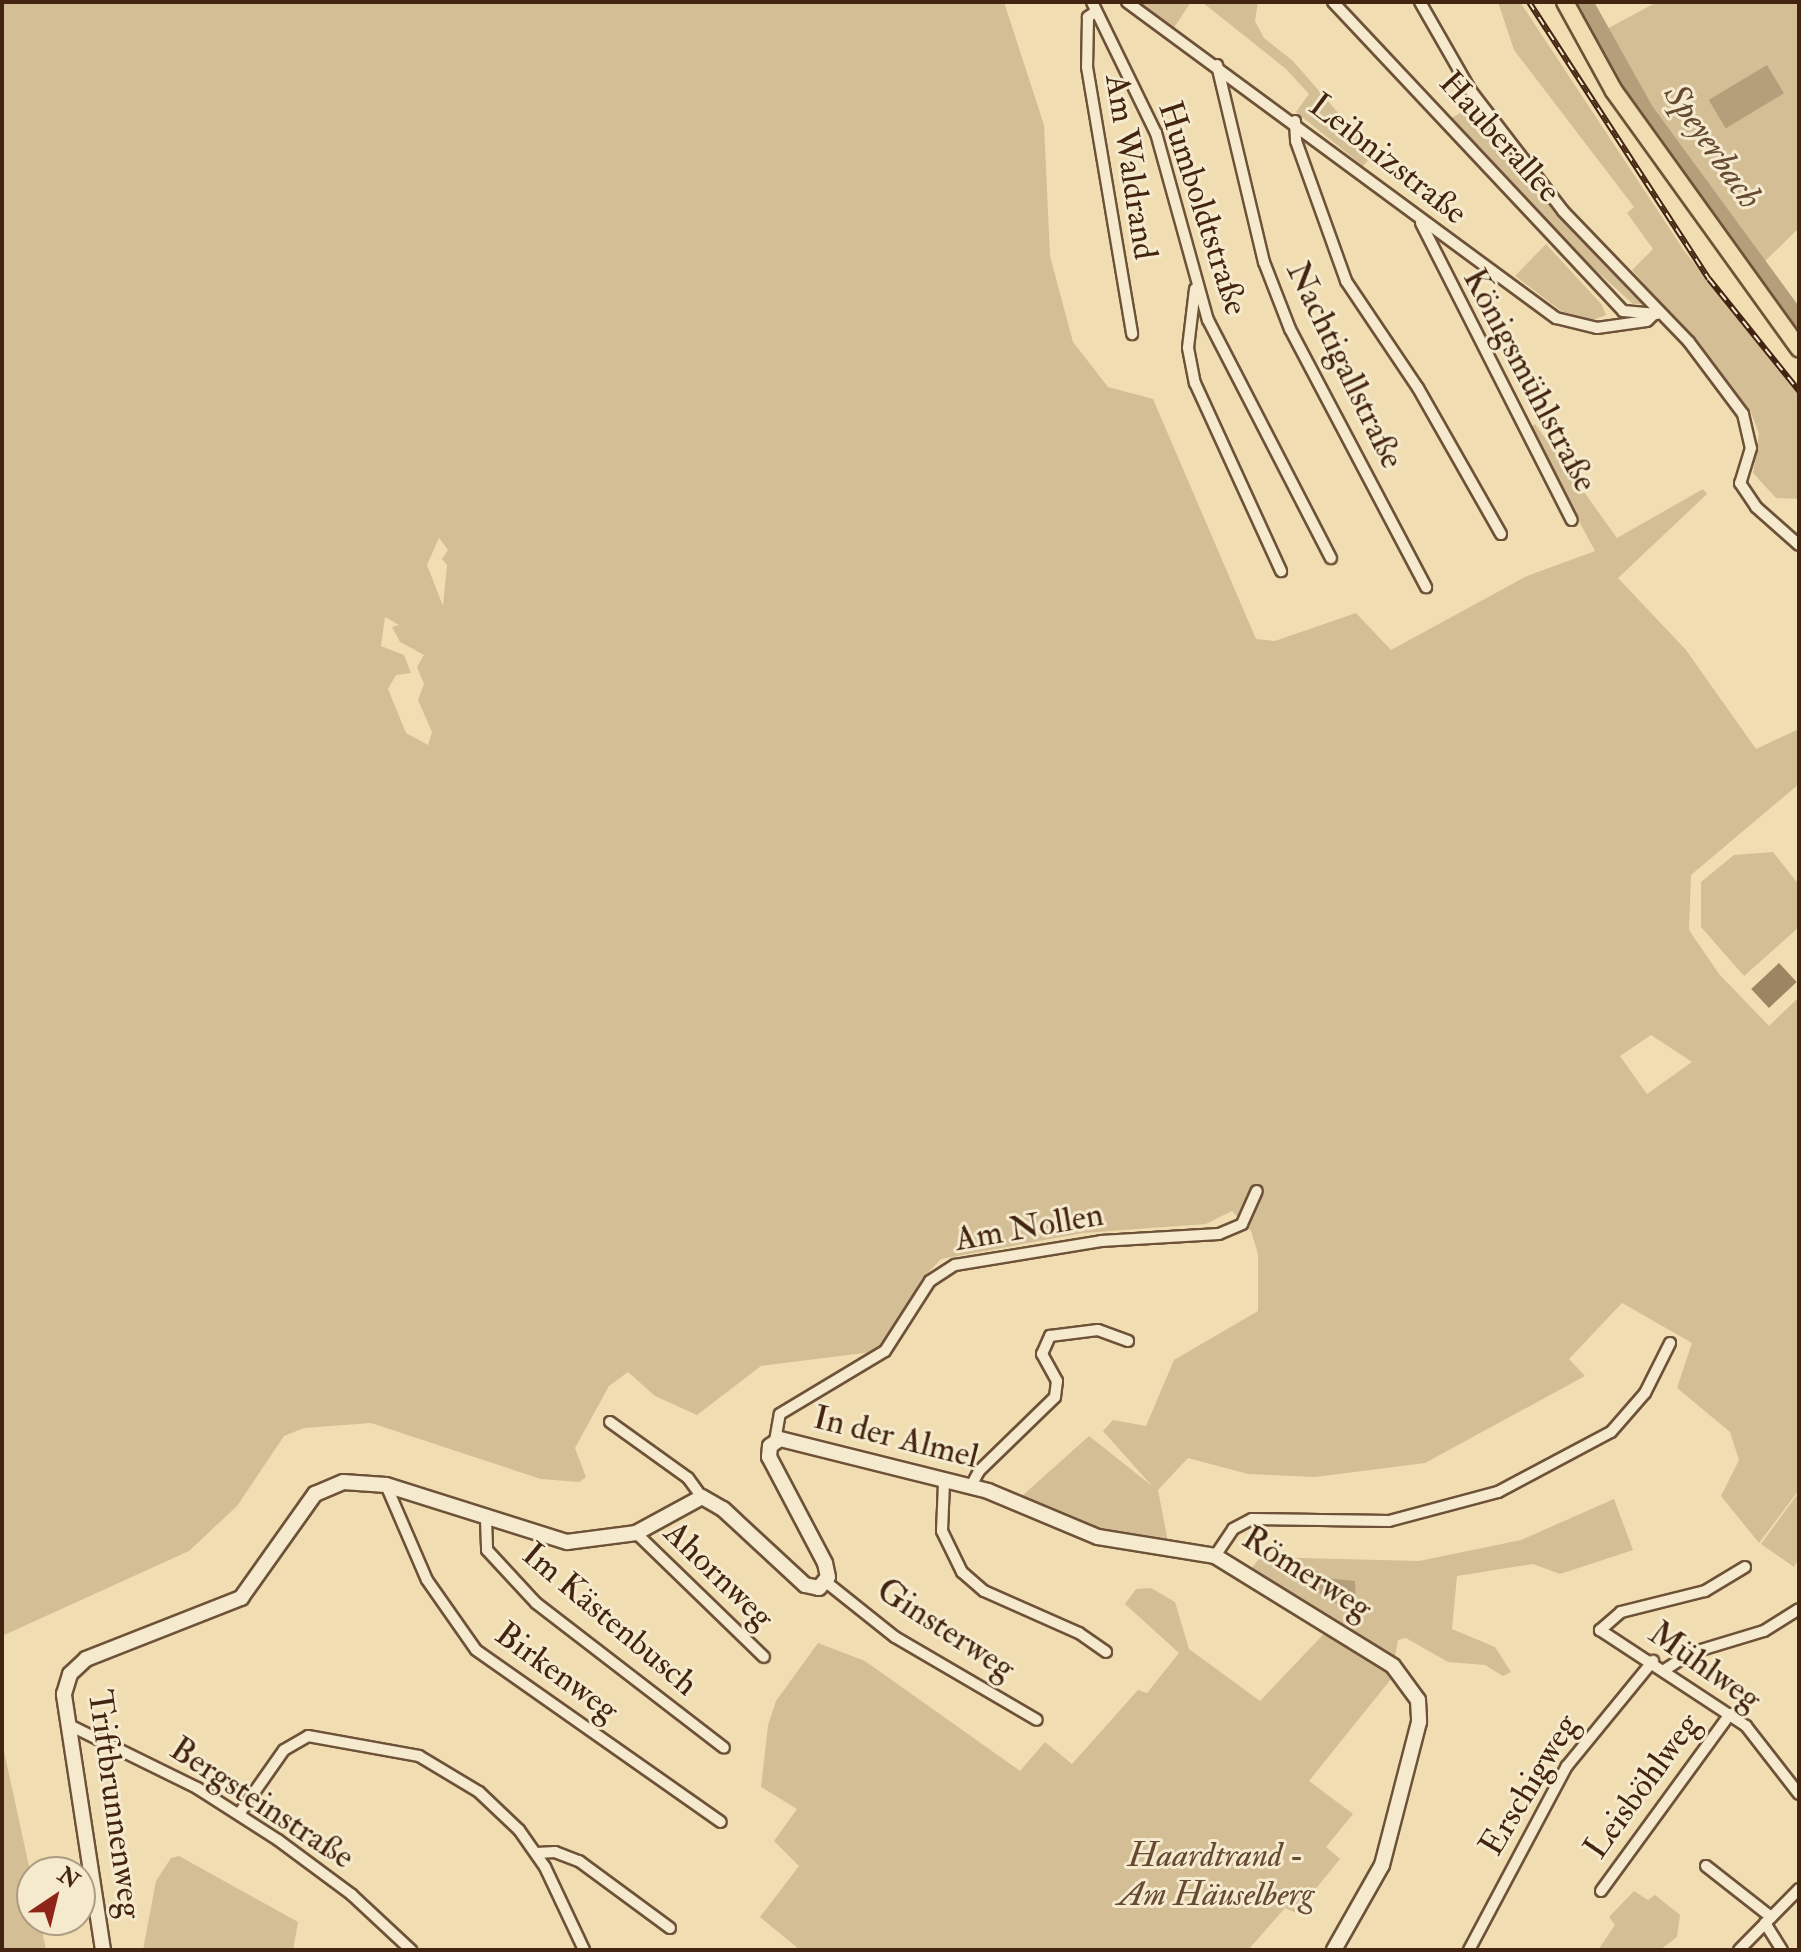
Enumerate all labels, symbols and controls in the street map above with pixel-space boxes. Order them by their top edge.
street label: Hauberallee [1430,63,1570,211]
street label: Am Waldrand [1096,72,1166,262]
water label: Speyerbach [1654,75,1772,217]
street label: Leibnizstraße [1301,85,1475,233]
street label: Humboldtstraße [1149,96,1257,320]
street label: Nachtigallstraße [1277,255,1413,475]
street label: Königsmühlstraße [1454,262,1606,498]
street label: Am Nollen [952,1194,1106,1260]
street label: In der Almel [809,1397,983,1477]
street label: Ahornweg [655,1513,783,1637]
street label: Römerweg [1235,1517,1379,1629]
street label: Im Kästenbusch [514,1534,706,1704]
street label: Ginsterweg [869,1569,1023,1689]
street label: Mühlweg [1641,1613,1769,1719]
street label: Birkenweg [487,1614,627,1730]
street label: Triftbrunnenweg [79,1687,151,1921]
street label: Leisböhlweg [1575,1705,1709,1867]
street label: Erschigweg [1471,1707,1587,1863]
street label: Bergsteinstraße [162,1728,362,1878]
park label: Haardtrand - Am Häuselberg [1118,1835,1314,1914]
north arrow [16,1856,96,1936]
text: N [53,1861,85,1895]

